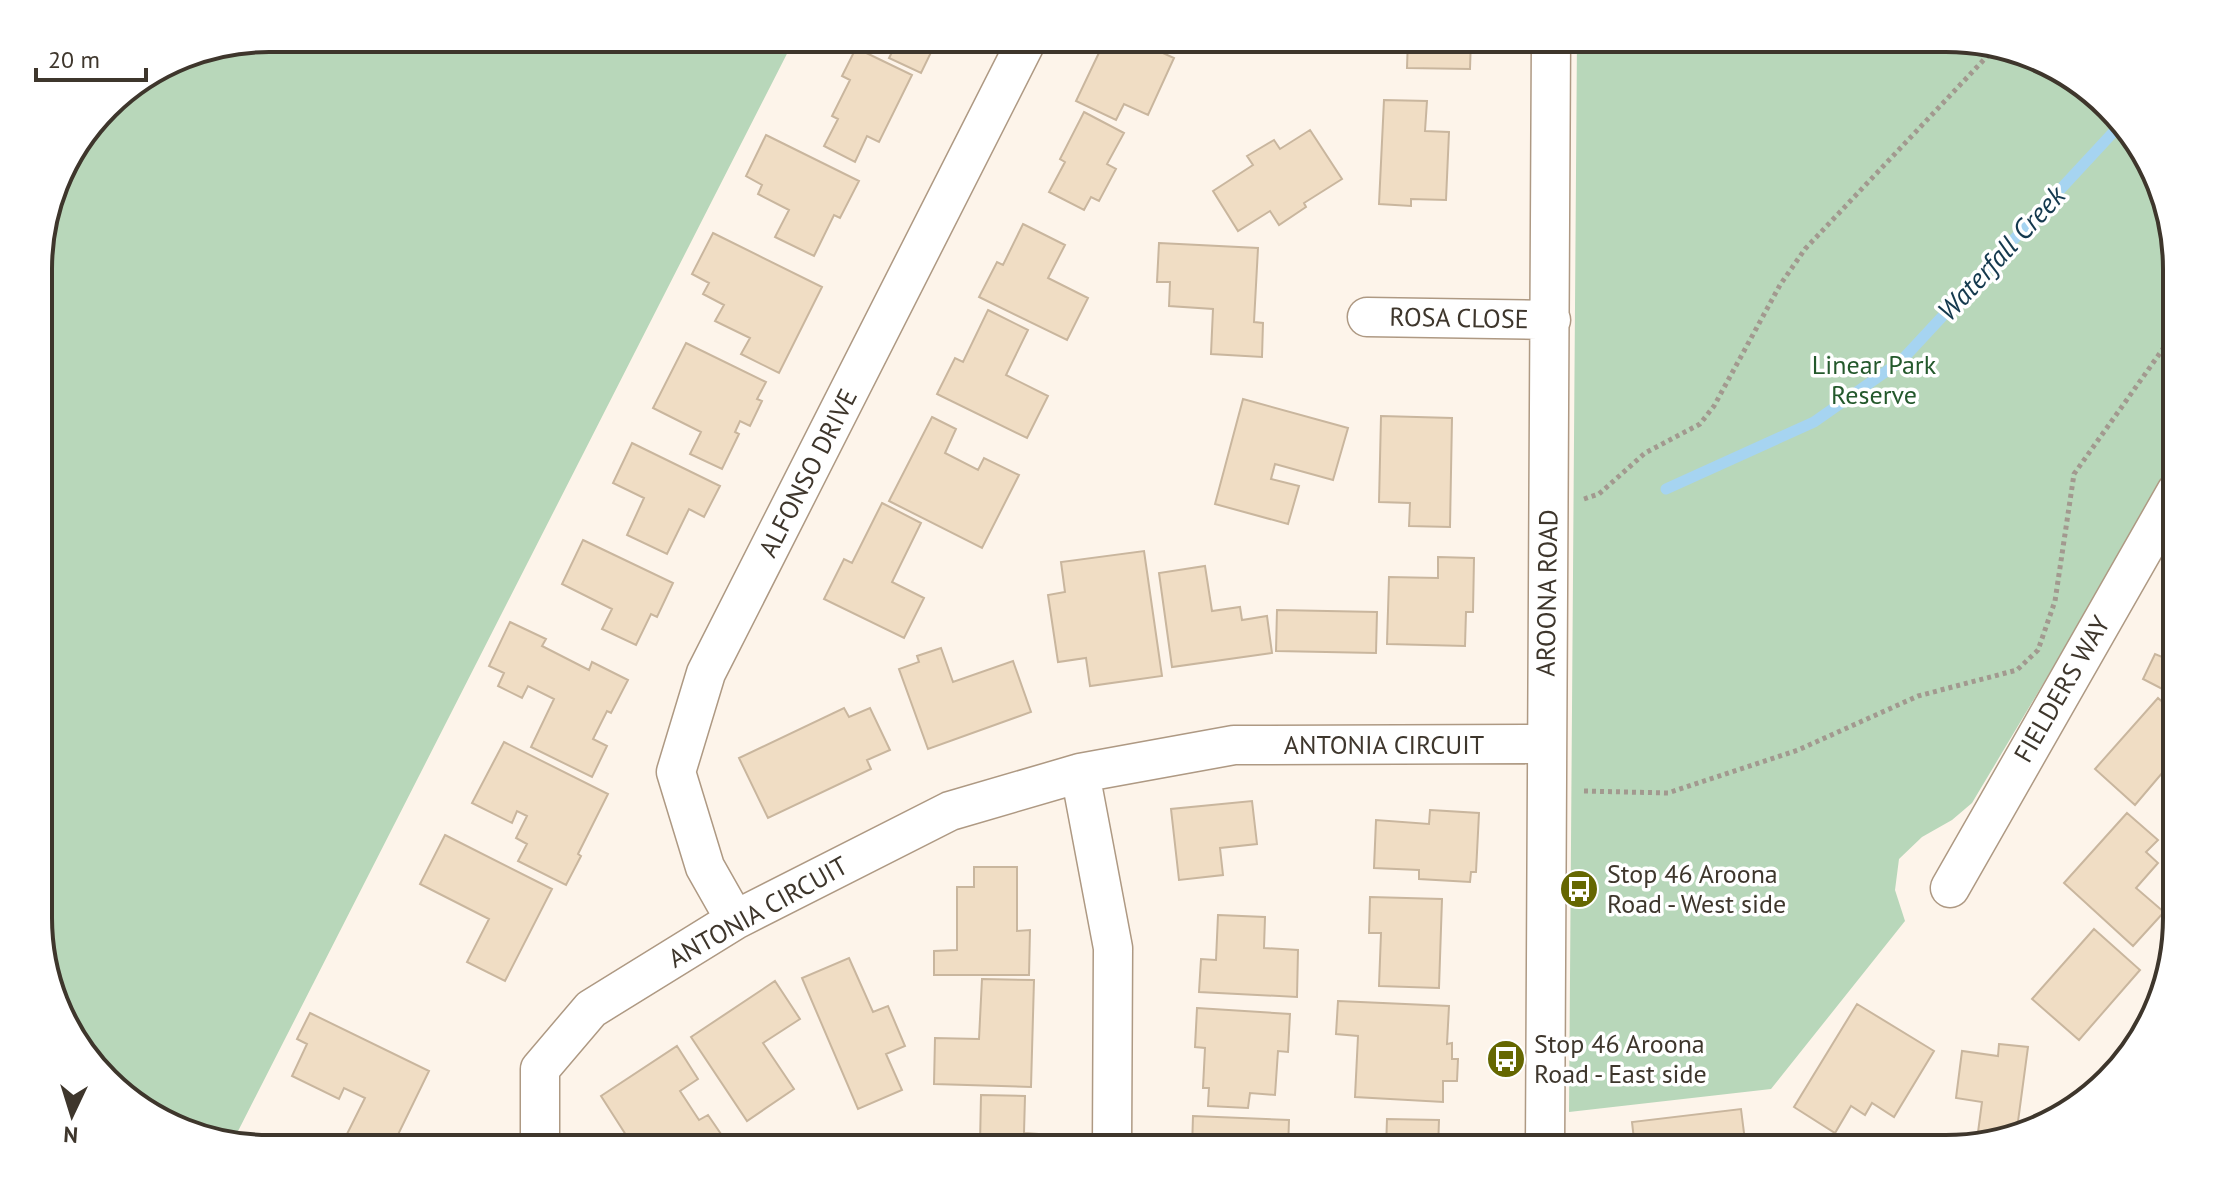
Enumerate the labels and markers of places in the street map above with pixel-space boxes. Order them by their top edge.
place label: Stop 46 Aroona Road - West side [1607,857,1786,920]
bus stop icon: Stop 46 Aroona Road - West side [1558,868,1600,910]
place label: Stop 46 Aroona Road - East side [1534,1027,1707,1090]
bus stop icon: Stop 46 Aroona Road - East side [1485,1038,1527,1080]

